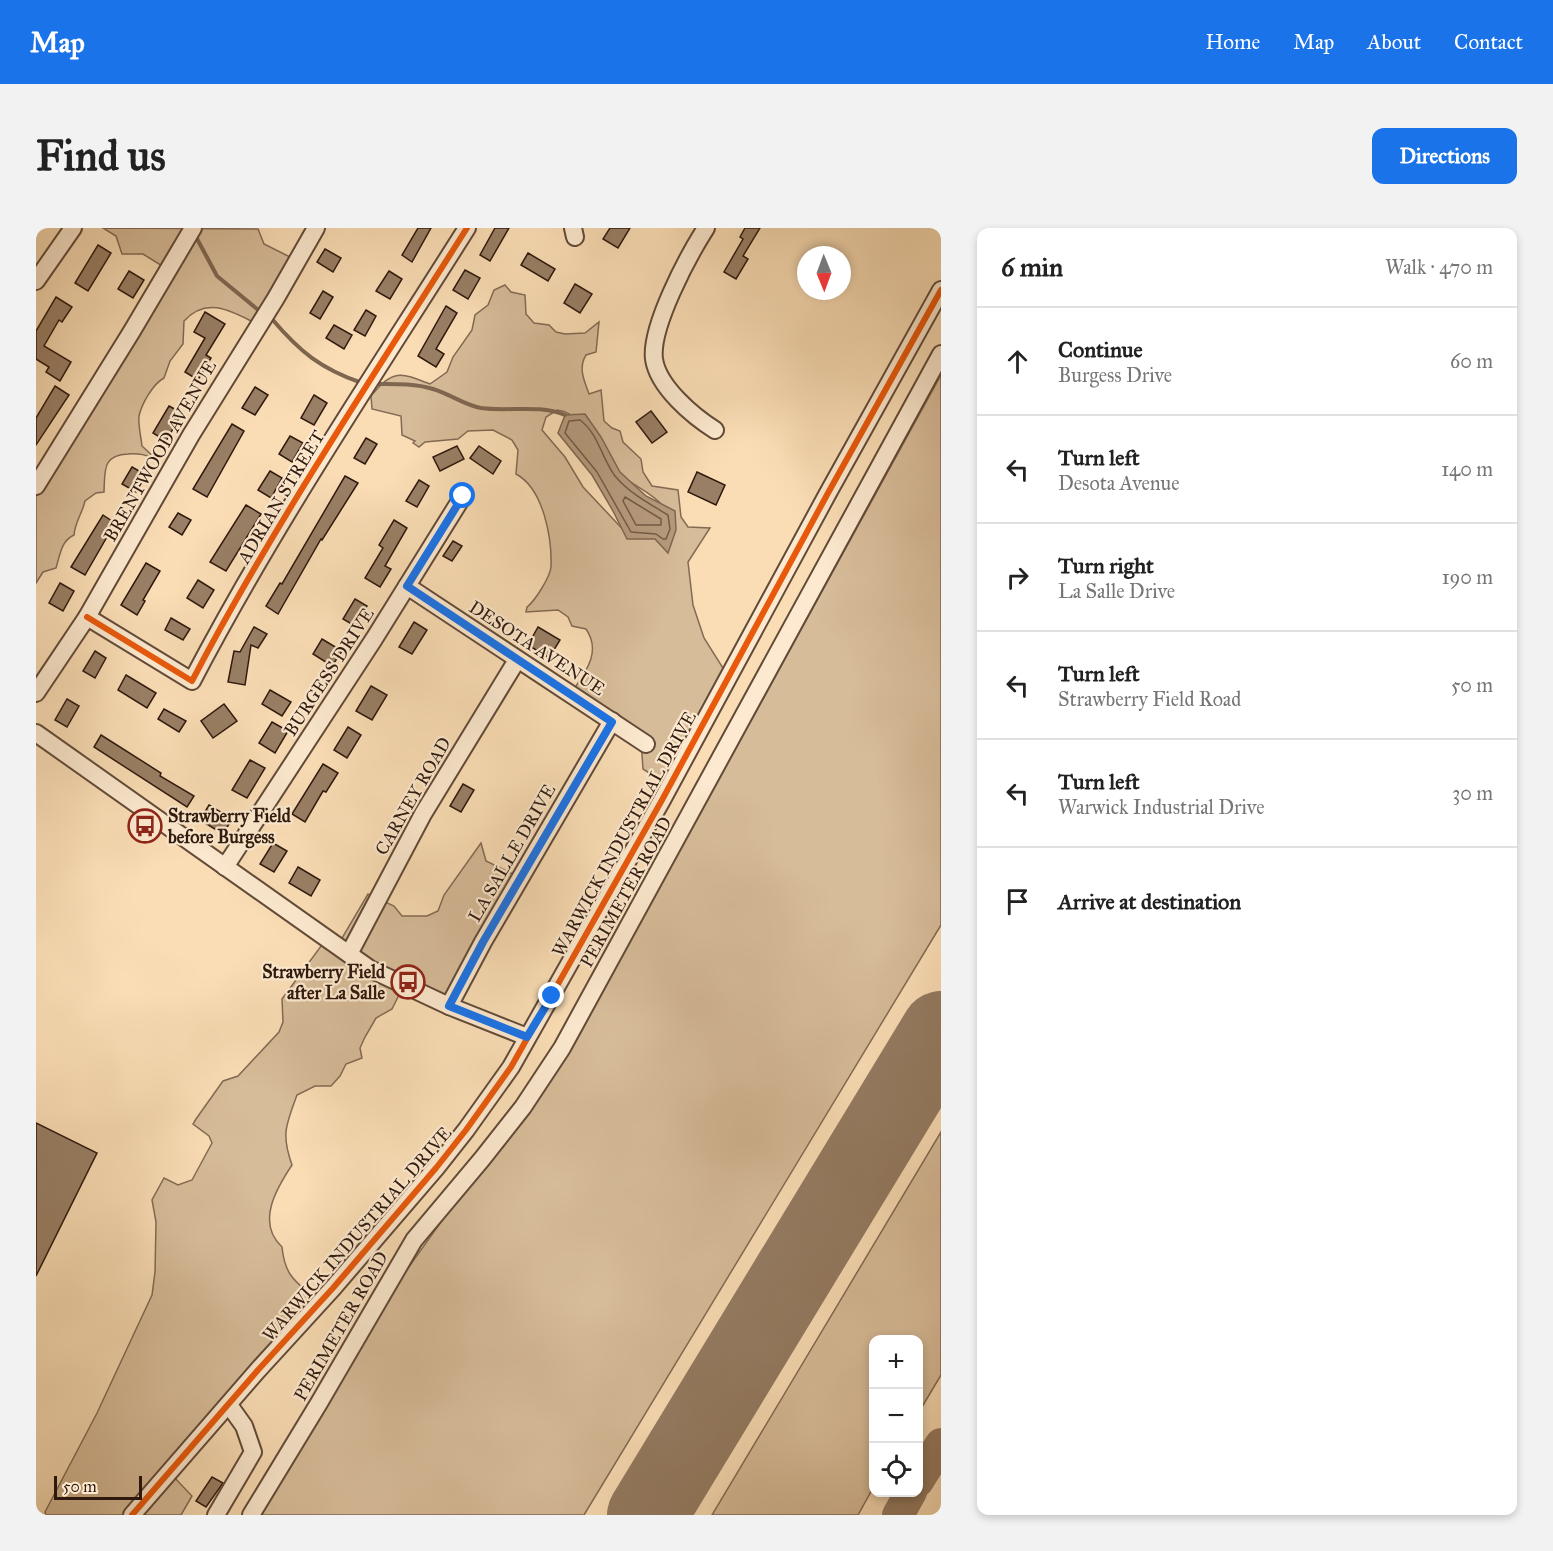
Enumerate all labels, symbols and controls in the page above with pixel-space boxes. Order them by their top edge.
text: Map [30,25,85,60]
text: Home [1205,29,1260,55]
text: Map [1293,29,1334,55]
text: About [1367,29,1421,55]
text: Contact [1454,29,1523,55]
button: Directions [1372,128,1517,184]
text: Find us [36,130,166,182]
north arrow [797,246,851,300]
text: 6 min [1001,251,1063,283]
text: Walk · 470 m [1385,255,1493,279]
text: Continue [1058,336,1143,363]
icon: ahead [1001,345,1034,378]
text: 60 m [1450,349,1493,373]
street label: BRENTWOOD AVENUE [99,356,221,546]
text: Burgess Drive [1058,363,1172,387]
street label: ADRIAN STREET [232,427,329,568]
text: Turn left [1058,444,1140,471]
icon: left [1001,453,1034,486]
text: 140 m [1441,457,1493,481]
text: Desota Avenue [1058,471,1180,495]
route start [449,482,475,508]
text: Turn right [1058,552,1154,579]
icon: right [1001,561,1034,594]
text: 190 m [1442,565,1493,589]
text: La Salle Drive [1058,579,1175,603]
street label: DESOTA AVENUE [465,596,609,700]
street label: BURGESS DRIVE [279,604,379,740]
text: Turn left [1058,660,1140,687]
icon: left [1001,669,1034,702]
text: 50 m [1451,673,1493,697]
text: Strawberry Field Road [1058,687,1241,711]
street label: WARWICK INDUSTRIAL DRIVE [547,707,701,961]
street label: CARNEY ROAD [370,733,456,859]
text: Turn left [1058,768,1140,795]
icon: left [1001,777,1034,810]
street label: LA SALLE DRIVE [464,780,560,926]
text: 30 m [1452,781,1493,805]
text: Warwick Industrial Drive [1058,795,1265,819]
place label: Strawberry Field before Burgess [167,805,292,849]
bus stop icon: Strawberry Field before Burgess [127,808,163,844]
street label: PERIMETER ROAD [575,813,677,971]
icon: arrive [1001,885,1034,918]
text: Arrive at destination [1058,888,1241,915]
place label: Strawberry Field after La Salle [262,961,386,1004]
bus stop icon: Strawberry Field after La Salle [390,964,426,1000]
route end [538,982,564,1008]
street label: WARWICK INDUSTRIAL DRIVE [258,1122,456,1346]
street label: PERIMETER ROAD [289,1247,393,1405]
map controls [869,1335,923,1497]
button: + [869,1335,923,1389]
button: − [869,1389,923,1443]
button: locate [869,1443,923,1497]
scale bar [54,1473,142,1500]
text: 50 m [63,1477,97,1496]

